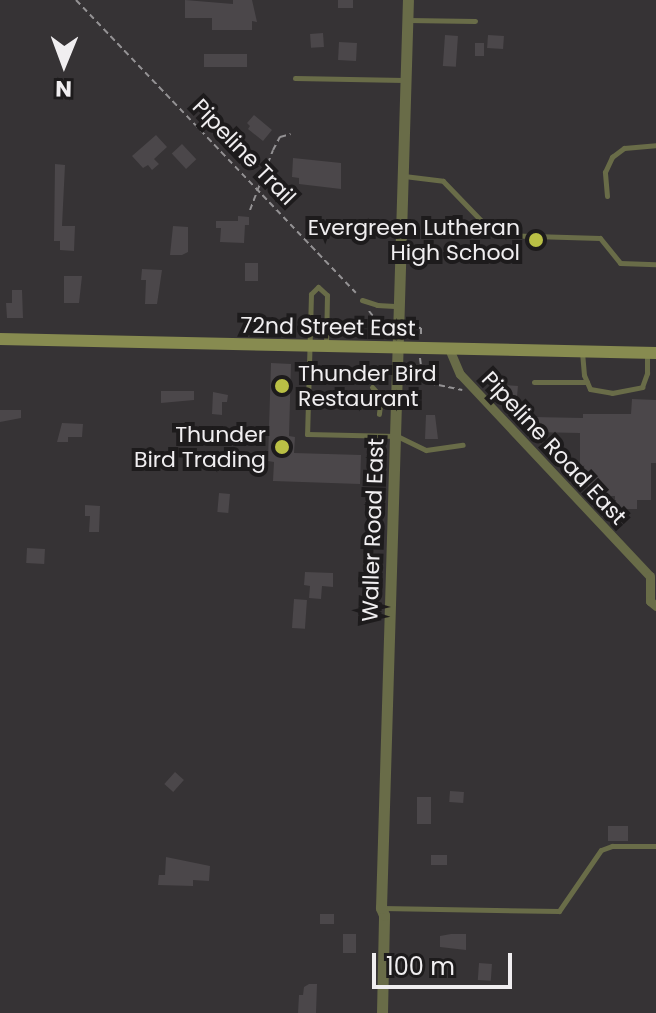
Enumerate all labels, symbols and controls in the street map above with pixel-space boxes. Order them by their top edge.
north arrow [24,24,104,104]
text: N [55,73,72,104]
street label: Pipeline Trail [187,94,301,210]
place label: Evergreen Lutheran High School [308,214,520,266]
marker: Evergreen Lutheran High School [527,231,545,249]
street label: 72nd Street East [240,312,416,342]
place label: Thunder Bird Restaurant [298,360,437,412]
street label: Pipeline Road East [476,366,632,530]
marker: Thunder Bird Restaurant [273,377,291,395]
place label: Thunder Bird Trading [134,421,266,472]
marker: Thunder Bird Trading [273,438,291,456]
street label: Waller Road East [357,438,389,622]
scale bar [376,937,516,987]
text: 100 m [386,950,455,983]

